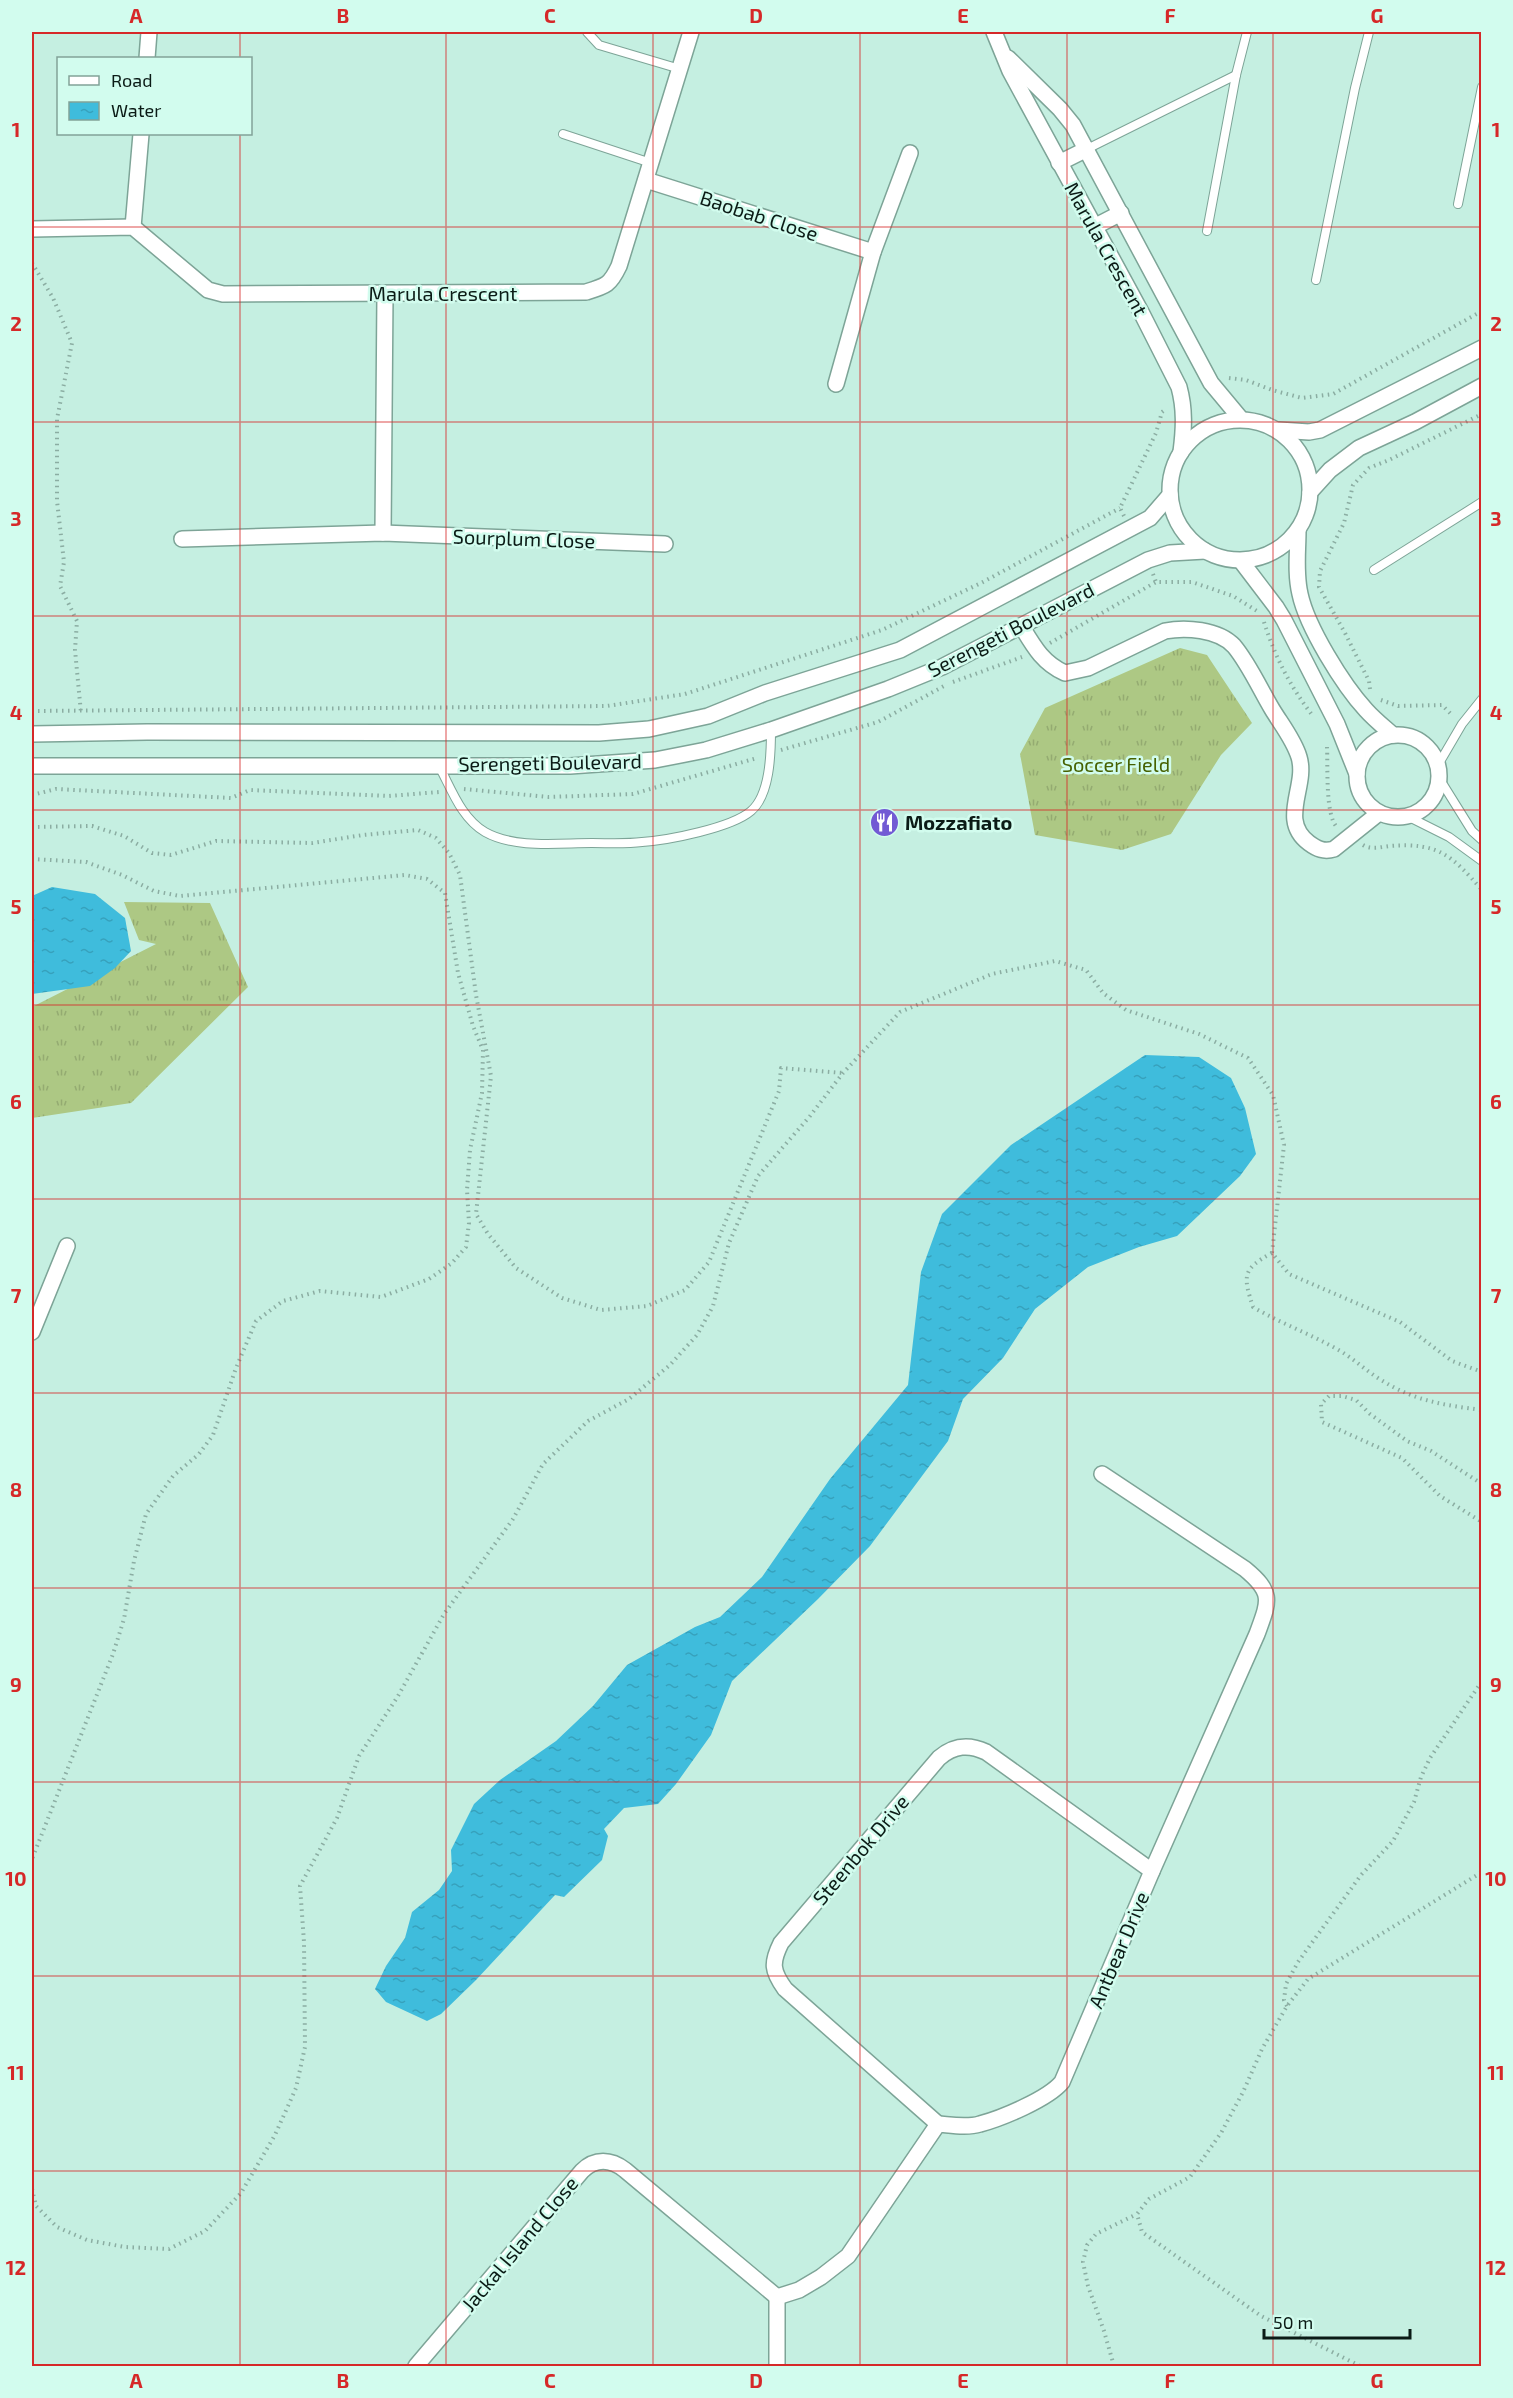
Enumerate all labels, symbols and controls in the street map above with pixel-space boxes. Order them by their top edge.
text: A [129,3,143,27]
text: B [337,3,349,27]
text: C [544,3,556,27]
text: D [749,3,763,27]
text: E [957,3,969,27]
text: F [1164,3,1176,27]
text: G [1371,3,1383,27]
legend [57,57,252,135]
text: Road [111,69,152,91]
text: Water [111,99,161,121]
text: 1 [12,117,20,141]
text: 1 [1492,117,1500,141]
street label: Marula Crescent [1060,178,1154,320]
street label: Baobab Close [697,185,821,245]
street label: Marula Crescent [369,281,518,305]
text: 2 [10,311,22,335]
text: 2 [1490,311,1502,335]
text: 3 [10,506,22,530]
text: 3 [1490,506,1502,530]
street label: Sourplum Close [452,524,596,552]
street label: Serengeti Boulevard [923,577,1098,681]
text: 4 [10,700,23,724]
text: 4 [1490,700,1503,724]
street label: Serengeti Boulevard [458,748,642,776]
park label: Soccer Field [1062,752,1170,776]
restaurant icon: Mozzafiato [868,807,900,839]
place label: Mozzafiato [905,810,1012,834]
text: 5 [10,894,22,918]
text: 5 [1490,894,1502,918]
text: 6 [10,1089,22,1113]
text: 6 [1490,1089,1502,1113]
text: 7 [11,1283,22,1307]
text: 7 [1491,1283,1502,1307]
text: 8 [10,1477,22,1501]
text: 8 [1490,1477,1502,1501]
text: 9 [10,1672,22,1696]
text: 9 [1490,1672,1502,1696]
street label: Steenbok Drive [807,1789,913,1909]
text: 10 [5,1866,27,1890]
text: 10 [1485,1866,1507,1890]
street label: Antbear Drive [1083,1888,1153,2012]
text: 11 [7,2060,25,2084]
text: 11 [1487,2060,1505,2084]
street label: Jackal Island Close [456,2171,582,2315]
text: 12 [6,2255,26,2279]
text: 12 [1486,2255,1506,2279]
scale bar [1264,2302,1410,2340]
text: 50 m [1273,2311,1313,2333]
text: A [129,2368,143,2392]
text: B [337,2368,349,2392]
text: C [544,2368,556,2392]
text: D [749,2368,763,2392]
text: E [957,2368,969,2392]
text: F [1164,2368,1176,2392]
text: G [1371,2368,1383,2392]

